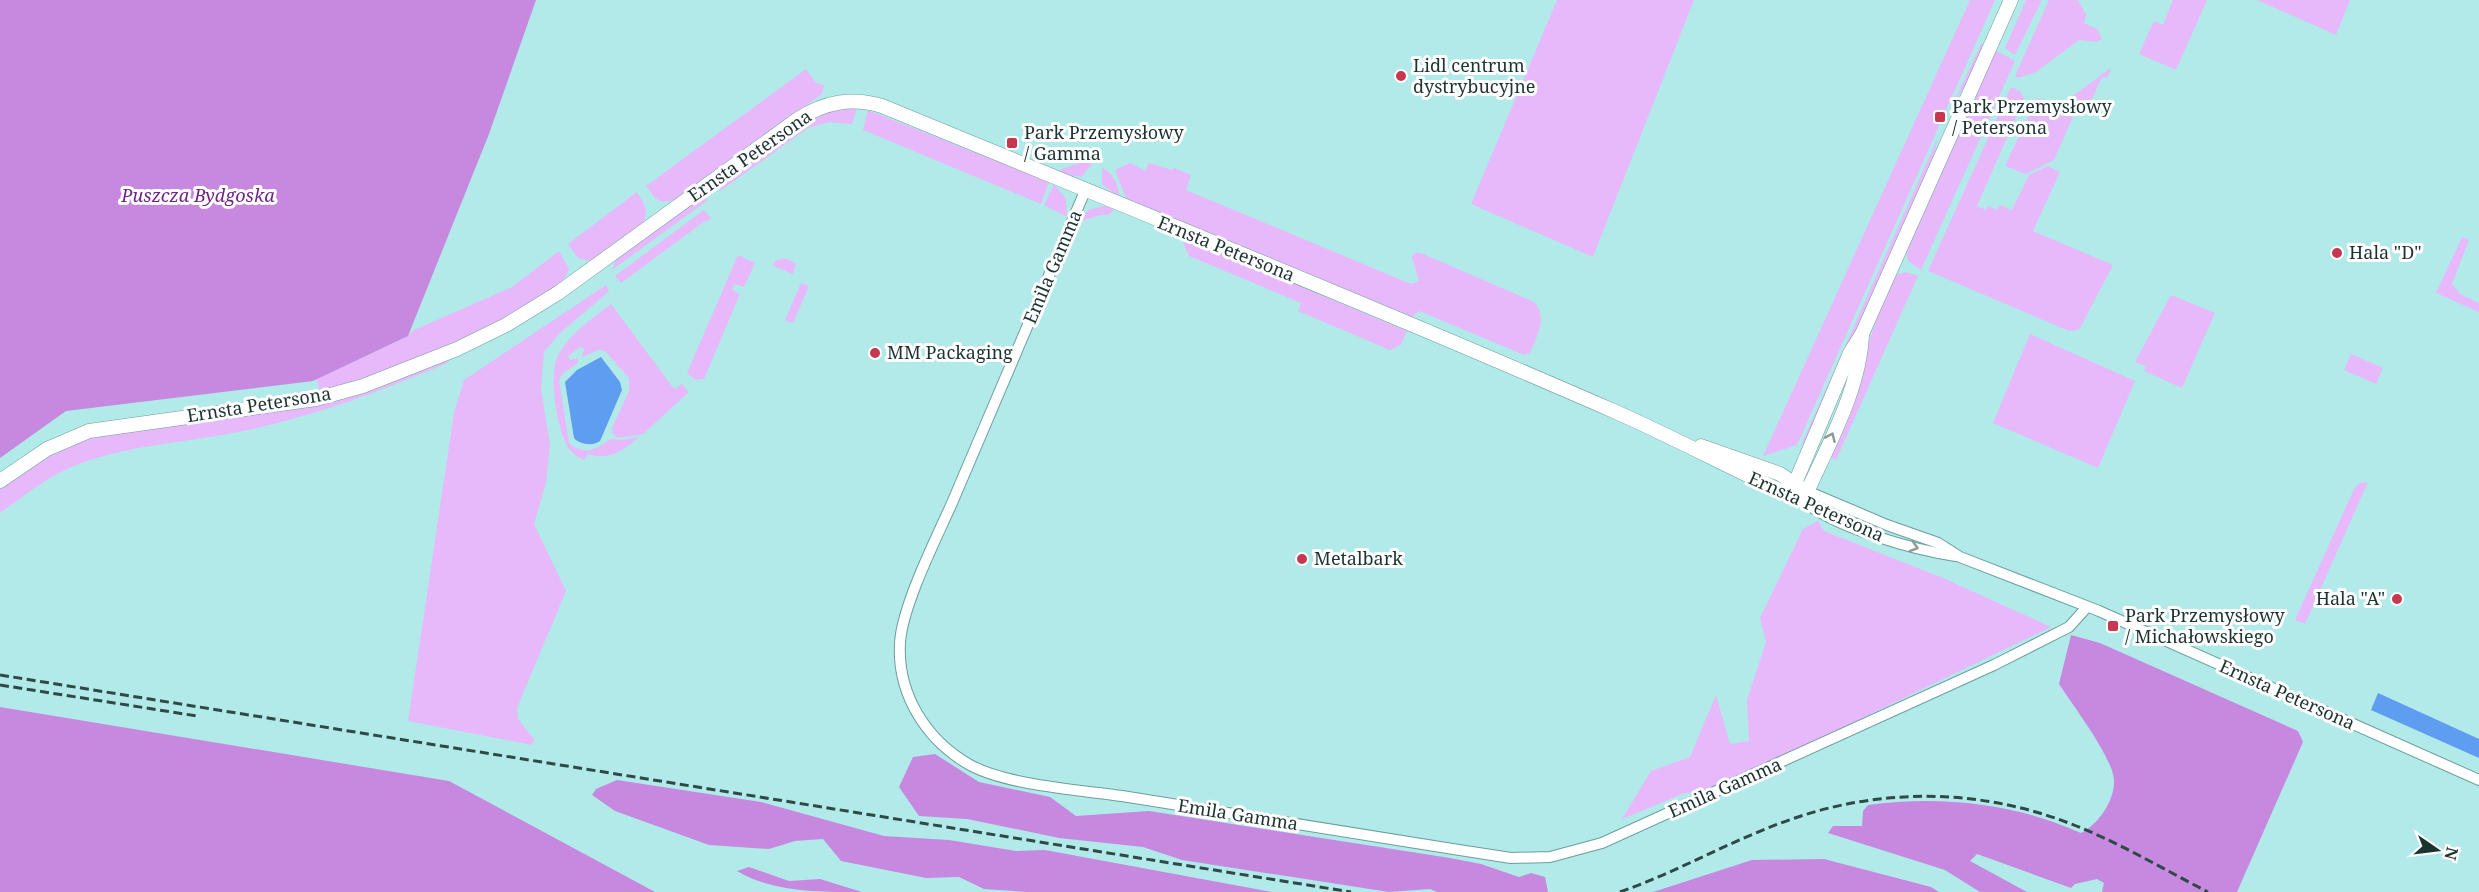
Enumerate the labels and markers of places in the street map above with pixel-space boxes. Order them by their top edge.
place label: Lidl centrum dystrybucyjne [1413,53,1535,98]
marker: Lidl centrum dystrybucyjne [1394,69,1408,83]
place label: Park Przemysłowy / Petersona [1952,94,2113,139]
marker: Park Przemysłowy / Petersona [1933,110,1947,124]
place label: Park Przemysłowy / Gamma [1024,120,1185,165]
marker: Park Przemysłowy / Gamma [1005,136,1019,150]
place label: Hala "D" [2349,240,2422,264]
marker: Hala "D" [2330,246,2344,260]
place label: MM Packaging [887,340,1013,364]
marker: MM Packaging [868,346,882,360]
place label: Metalbark [1314,546,1403,570]
marker: Metalbark [1295,552,1309,566]
place label: Hala "A" [2316,586,2385,610]
marker: Hala "A" [2390,592,2404,606]
place label: Park Przemysłowy / Michałowskiego [2125,603,2286,648]
marker: Park Przemysłowy / Michałowskiego [2106,619,2120,633]

